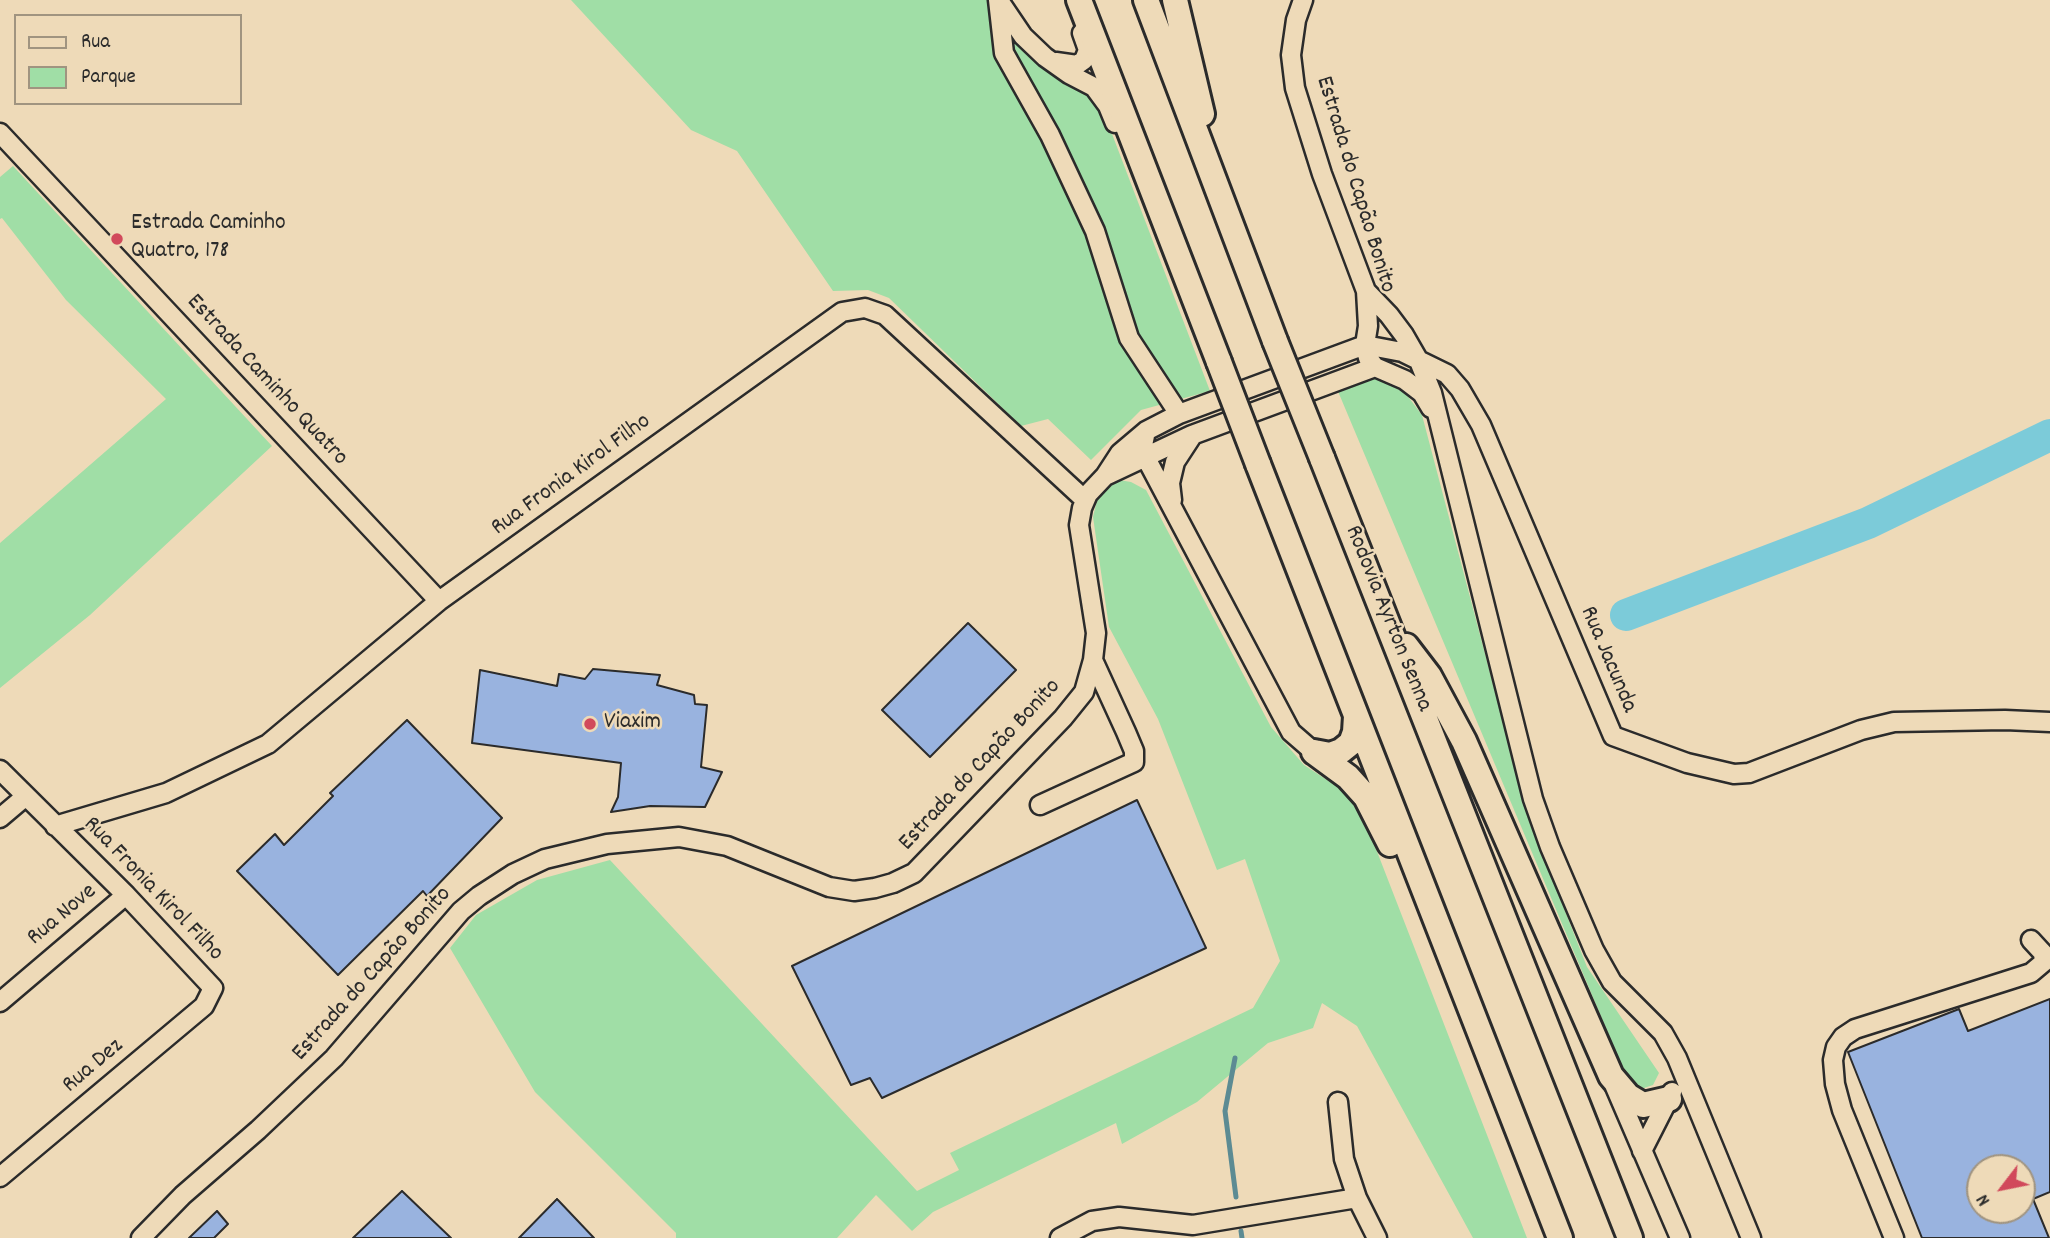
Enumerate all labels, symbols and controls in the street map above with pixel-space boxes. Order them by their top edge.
legend [14,14,242,105]
text: Rua [81,28,110,58]
text: Parque [81,63,136,93]
street label: Estrada do Capão Bonito [1307,73,1401,297]
place label: Estrada Caminho Quatro, 178 [131,211,286,267]
marker: Estrada Caminho Quatro, 178 [109,231,125,247]
street label: Estrada Caminho Quatro [179,289,353,473]
street label: Rua Fronia Kirol Filho [487,408,657,544]
street label: Rodovia Ayrton Senna [1337,522,1437,716]
street label: Rua Jacunda [1572,603,1642,717]
street label: Estrada do Capão Bonito [894,674,1068,858]
place label: Viaxim [604,710,661,738]
marker: Viaxim [582,716,598,732]
street label: Rua Fronia Kirol Filho [76,812,228,968]
street label: Rua Nove [22,879,104,953]
street label: Estrada do Capão Bonito [287,882,459,1068]
street label: Rua Dez [58,1033,130,1101]
north arrow [1966,1154,2036,1224]
text: N [1971,1188,1998,1210]

